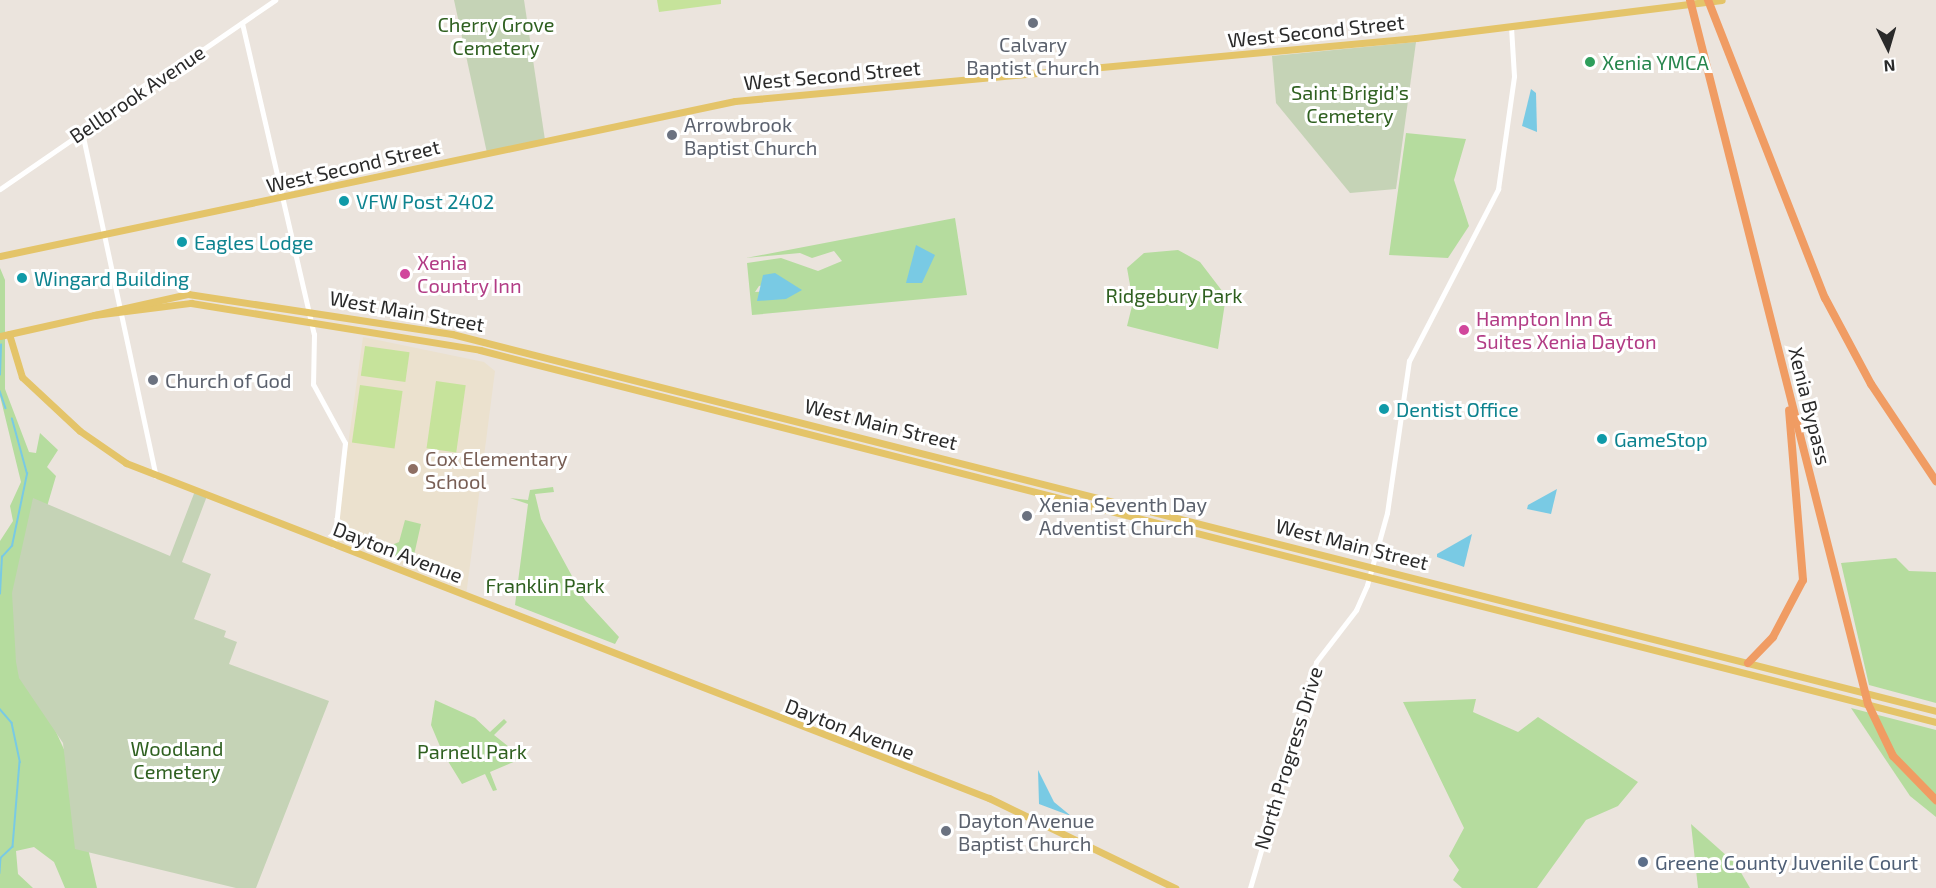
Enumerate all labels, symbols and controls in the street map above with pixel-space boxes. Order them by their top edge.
street label: West Second Street [1226,10,1406,52]
park label: Cherry Grove Cemetery [437,13,555,60]
marker: Calvary Baptist Church [1026,16,1040,30]
north arrow [1858,18,1918,78]
place label: Calvary Baptist Church [966,33,1100,80]
street label: Bellbrook Avenue [65,40,209,148]
place label: Xenia YMCA [1602,50,1709,74]
street label: West Second Street [742,55,922,95]
marker: Xenia YMCA [1583,55,1597,69]
text: N [1883,56,1896,76]
park label: Saint Brigid’s Cemetery [1291,80,1409,127]
place label: Arrowbrook Baptist Church [684,112,817,159]
marker: Arrowbrook Baptist Church [665,128,679,142]
street label: West Second Street [264,134,442,198]
place label: VFW Post 2402 [356,189,494,213]
marker: VFW Post 2402 [337,194,351,208]
place label: Eagles Lodge [194,230,314,254]
marker: Eagles Lodge [175,235,189,249]
place label: Xenia Country Inn [417,250,522,297]
place label: Wingard Building [34,266,189,290]
marker: Xenia Country Inn [398,267,412,281]
marker: Wingard Building [15,271,29,285]
park label: Ridgebury Park [1105,283,1243,307]
street label: West Main Street [328,286,486,336]
place label: Hampton Inn & Suites Xenia Dayton [1476,306,1657,353]
marker: Hampton Inn & Suites Xenia Dayton [1457,323,1471,337]
street label: Xenia Bypass [1784,345,1836,467]
place label: Church of God [165,368,292,392]
marker: Church of God [146,373,160,387]
street label: West Main Street [802,393,960,455]
place label: Dentist Office [1396,397,1519,421]
marker: Dentist Office [1377,402,1391,416]
place label: GameStop [1614,427,1707,451]
marker: GameStop [1595,432,1609,446]
place label: Cox Elementary School [425,446,568,493]
marker: Cox Elementary School [406,462,420,476]
place label: Xenia Seventh Day Adventist Church [1039,492,1207,539]
marker: Xenia Seventh Day Adventist Church [1020,509,1034,523]
street label: West Main Street [1273,513,1431,575]
street label: Dayton Avenue [330,516,466,588]
park label: Franklin Park [485,573,605,597]
street label: North Progress Drive [1249,664,1327,852]
street label: Dayton Avenue [782,693,918,765]
park label: Woodland Cemetery [131,737,223,784]
park label: Parnell Park [417,739,527,763]
place label: Dayton Avenue Baptist Church [958,808,1095,855]
marker: Dayton Avenue Baptist Church [939,824,953,838]
place label: Greene County Juvenile Court [1655,850,1919,874]
marker: Greene County Juvenile Court [1636,855,1650,869]

